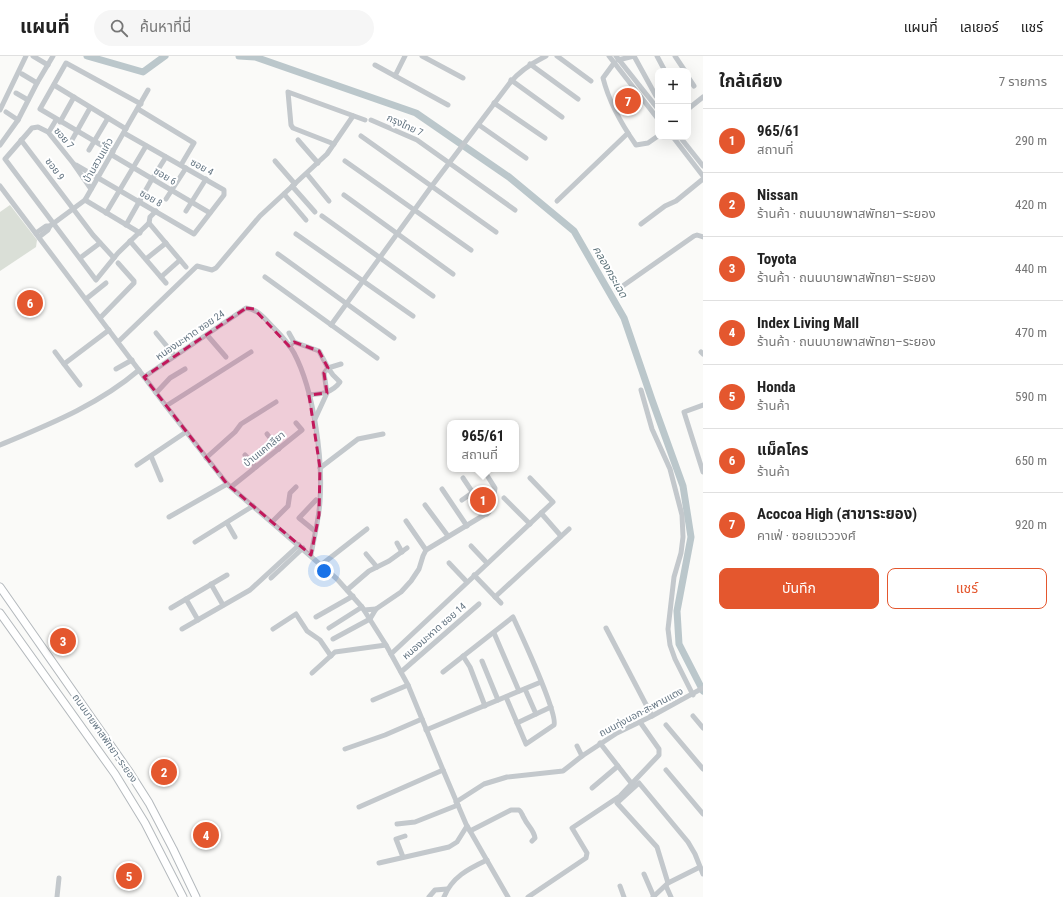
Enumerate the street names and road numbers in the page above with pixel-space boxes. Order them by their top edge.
street label: กรุงไทย 7 [385,112,425,139]
street label: ซอย 7 [52,125,76,151]
street label: บ้านสวนแก้ว [81,136,115,184]
street label: ซอย 9 [43,156,67,182]
street label: ซอย 4 [189,156,215,178]
street label: ซอย 6 [152,165,178,187]
street label: ซอย 8 [138,187,164,209]
street label: หนองมะหาด ซอย 24 [154,308,226,362]
street label: บ้านแคทลียา [241,429,287,469]
street label: หนองมะหาด ซอย 14 [400,600,468,662]
street label: ถนนทุ่งนอก-สะพานแตง [597,684,685,740]
street label: ถนนบายพาสพัทยา–ระยอง [70,692,140,784]

